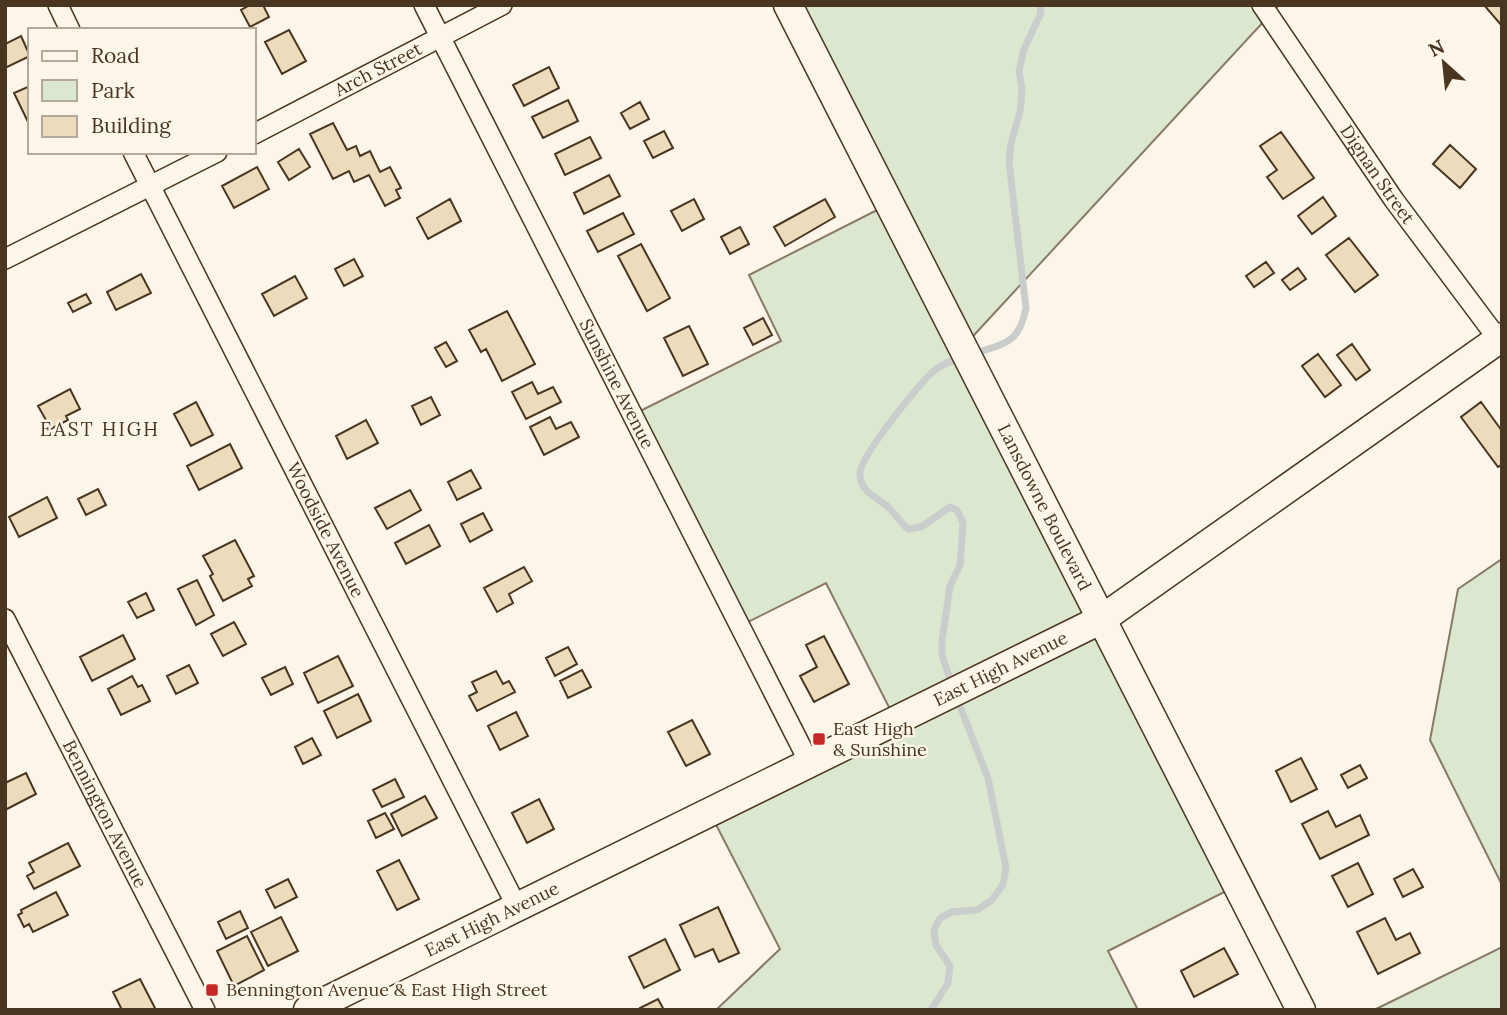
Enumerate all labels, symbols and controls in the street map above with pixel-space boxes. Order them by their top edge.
legend [28,28,256,154]
north arrow [1409,28,1479,98]
text: N [1424,34,1449,62]
street label: Arch Street [330,37,426,102]
text: Road [91,42,140,69]
text: Park [91,77,135,104]
text: Building [91,112,171,139]
street label: Dignan Street [1335,120,1420,228]
street label: Sunshine Avenue [575,315,660,453]
district label: EAST HIGH [40,417,160,441]
street label: Lansdowne Boulevard [993,420,1097,595]
street label: Woodside Avenue [282,458,370,601]
street label: East High Avenue [930,626,1071,711]
place label: East High & Sunshine [833,717,927,761]
marker: East High & Sunshine [811,731,827,747]
street label: Bennington Avenue [58,736,153,892]
street label: East High Avenue [421,876,563,962]
place label: Bennington Avenue & East High Street [226,978,547,1001]
marker: Bennington Avenue & East High Street [204,982,220,998]

